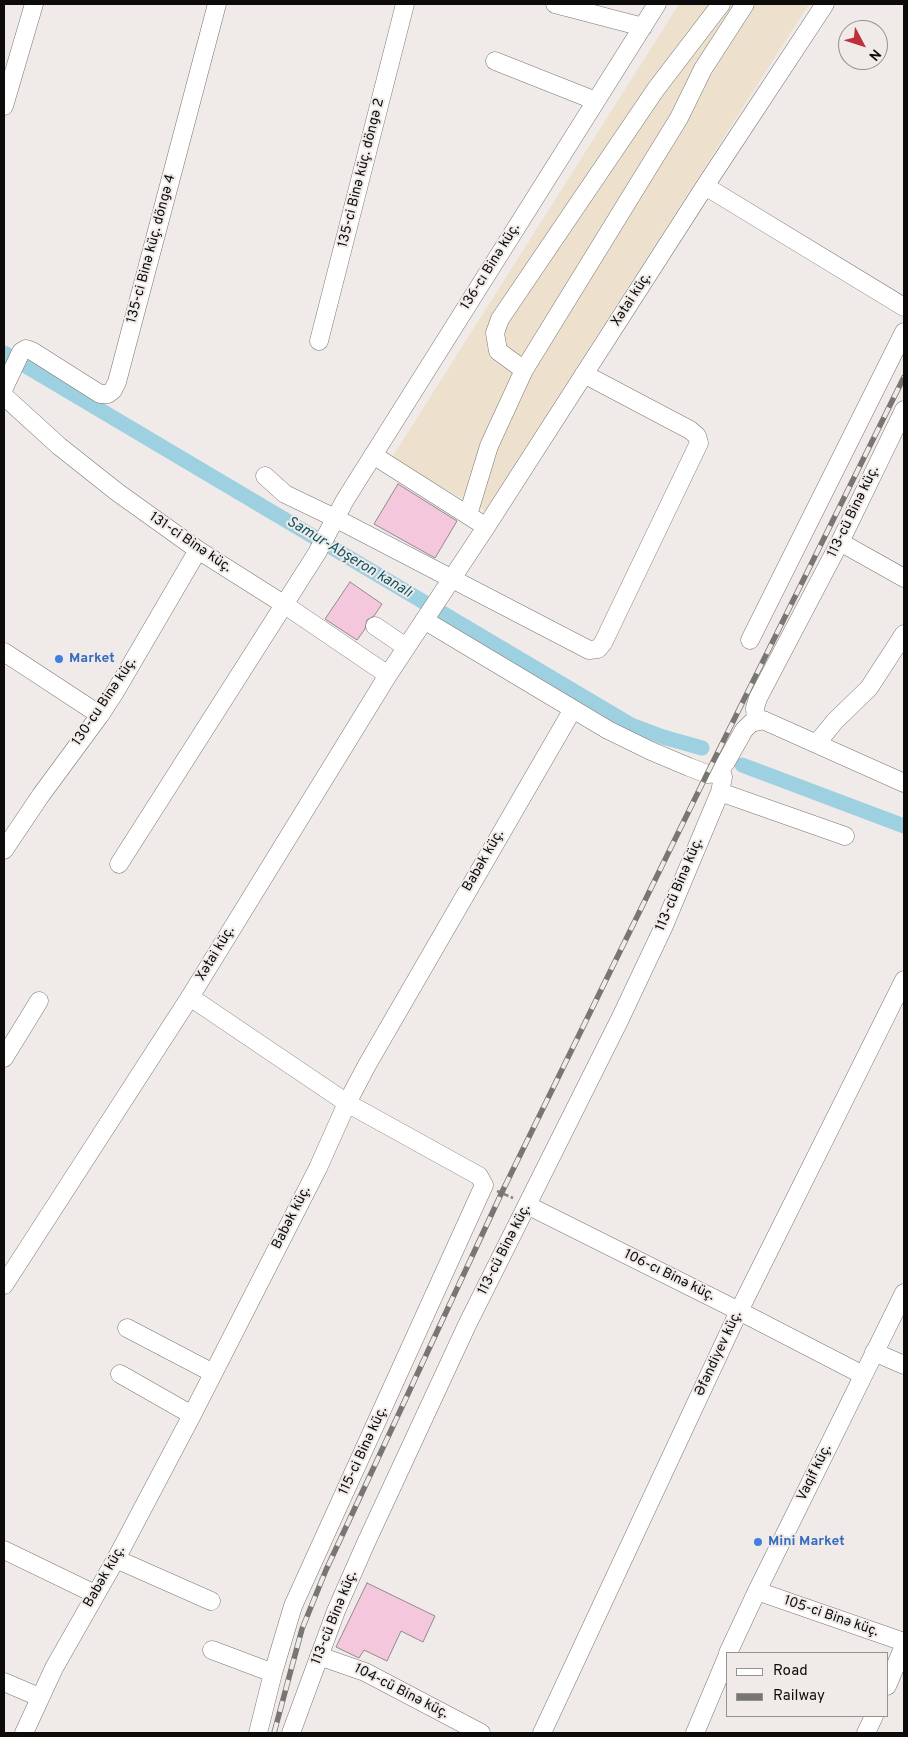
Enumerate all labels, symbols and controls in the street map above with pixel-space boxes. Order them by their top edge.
north arrow [838,20,888,70]
text: N [864,45,884,64]
street label: 135-ci Binə küç. döngə 2 [335,97,389,249]
street label: 135-ci Binə küç. döngə 4 [124,173,180,325]
street label: 136-cı Binə küç. [458,221,524,313]
street label: Xətai küç. [608,270,656,330]
street label: 113-cü Binə küç. [825,464,883,560]
street label: 131-ci Binə küç. [146,509,234,577]
water label: Samur-Abşeron kanalı [283,513,415,603]
place label: Market [69,651,115,667]
marker: Market [53,653,65,665]
street label: 130-cu Binə küç. [69,655,141,749]
street label: Babək küç. [460,827,508,895]
street label: 113-cü Binə küç. [653,836,707,934]
street label: Xətai küç. [193,924,239,984]
street label: Babək küç. [269,1184,315,1252]
street label: 113-cü Binə küç. [475,1202,535,1298]
street label: 106-cı Binə küç. [621,1247,717,1305]
street label: Əfəndiyev küç. [692,1309,746,1399]
street label: 115-ci Binə küç. [336,1404,392,1498]
street label: Vaqif küç. [794,1442,836,1504]
place label: Mini Market [768,1534,845,1550]
marker: Mini Market [752,1536,764,1548]
street label: Babək küç. [81,1543,129,1611]
street label: 113-cü Binə küç. [309,1569,361,1667]
street label: 105-ci Binə küç. [781,1593,881,1641]
legend [726,1652,888,1717]
street label: 104-cü Binə küç. [351,1661,451,1723]
text: Road [773,1662,808,1681]
text: Railway [773,1687,825,1706]

